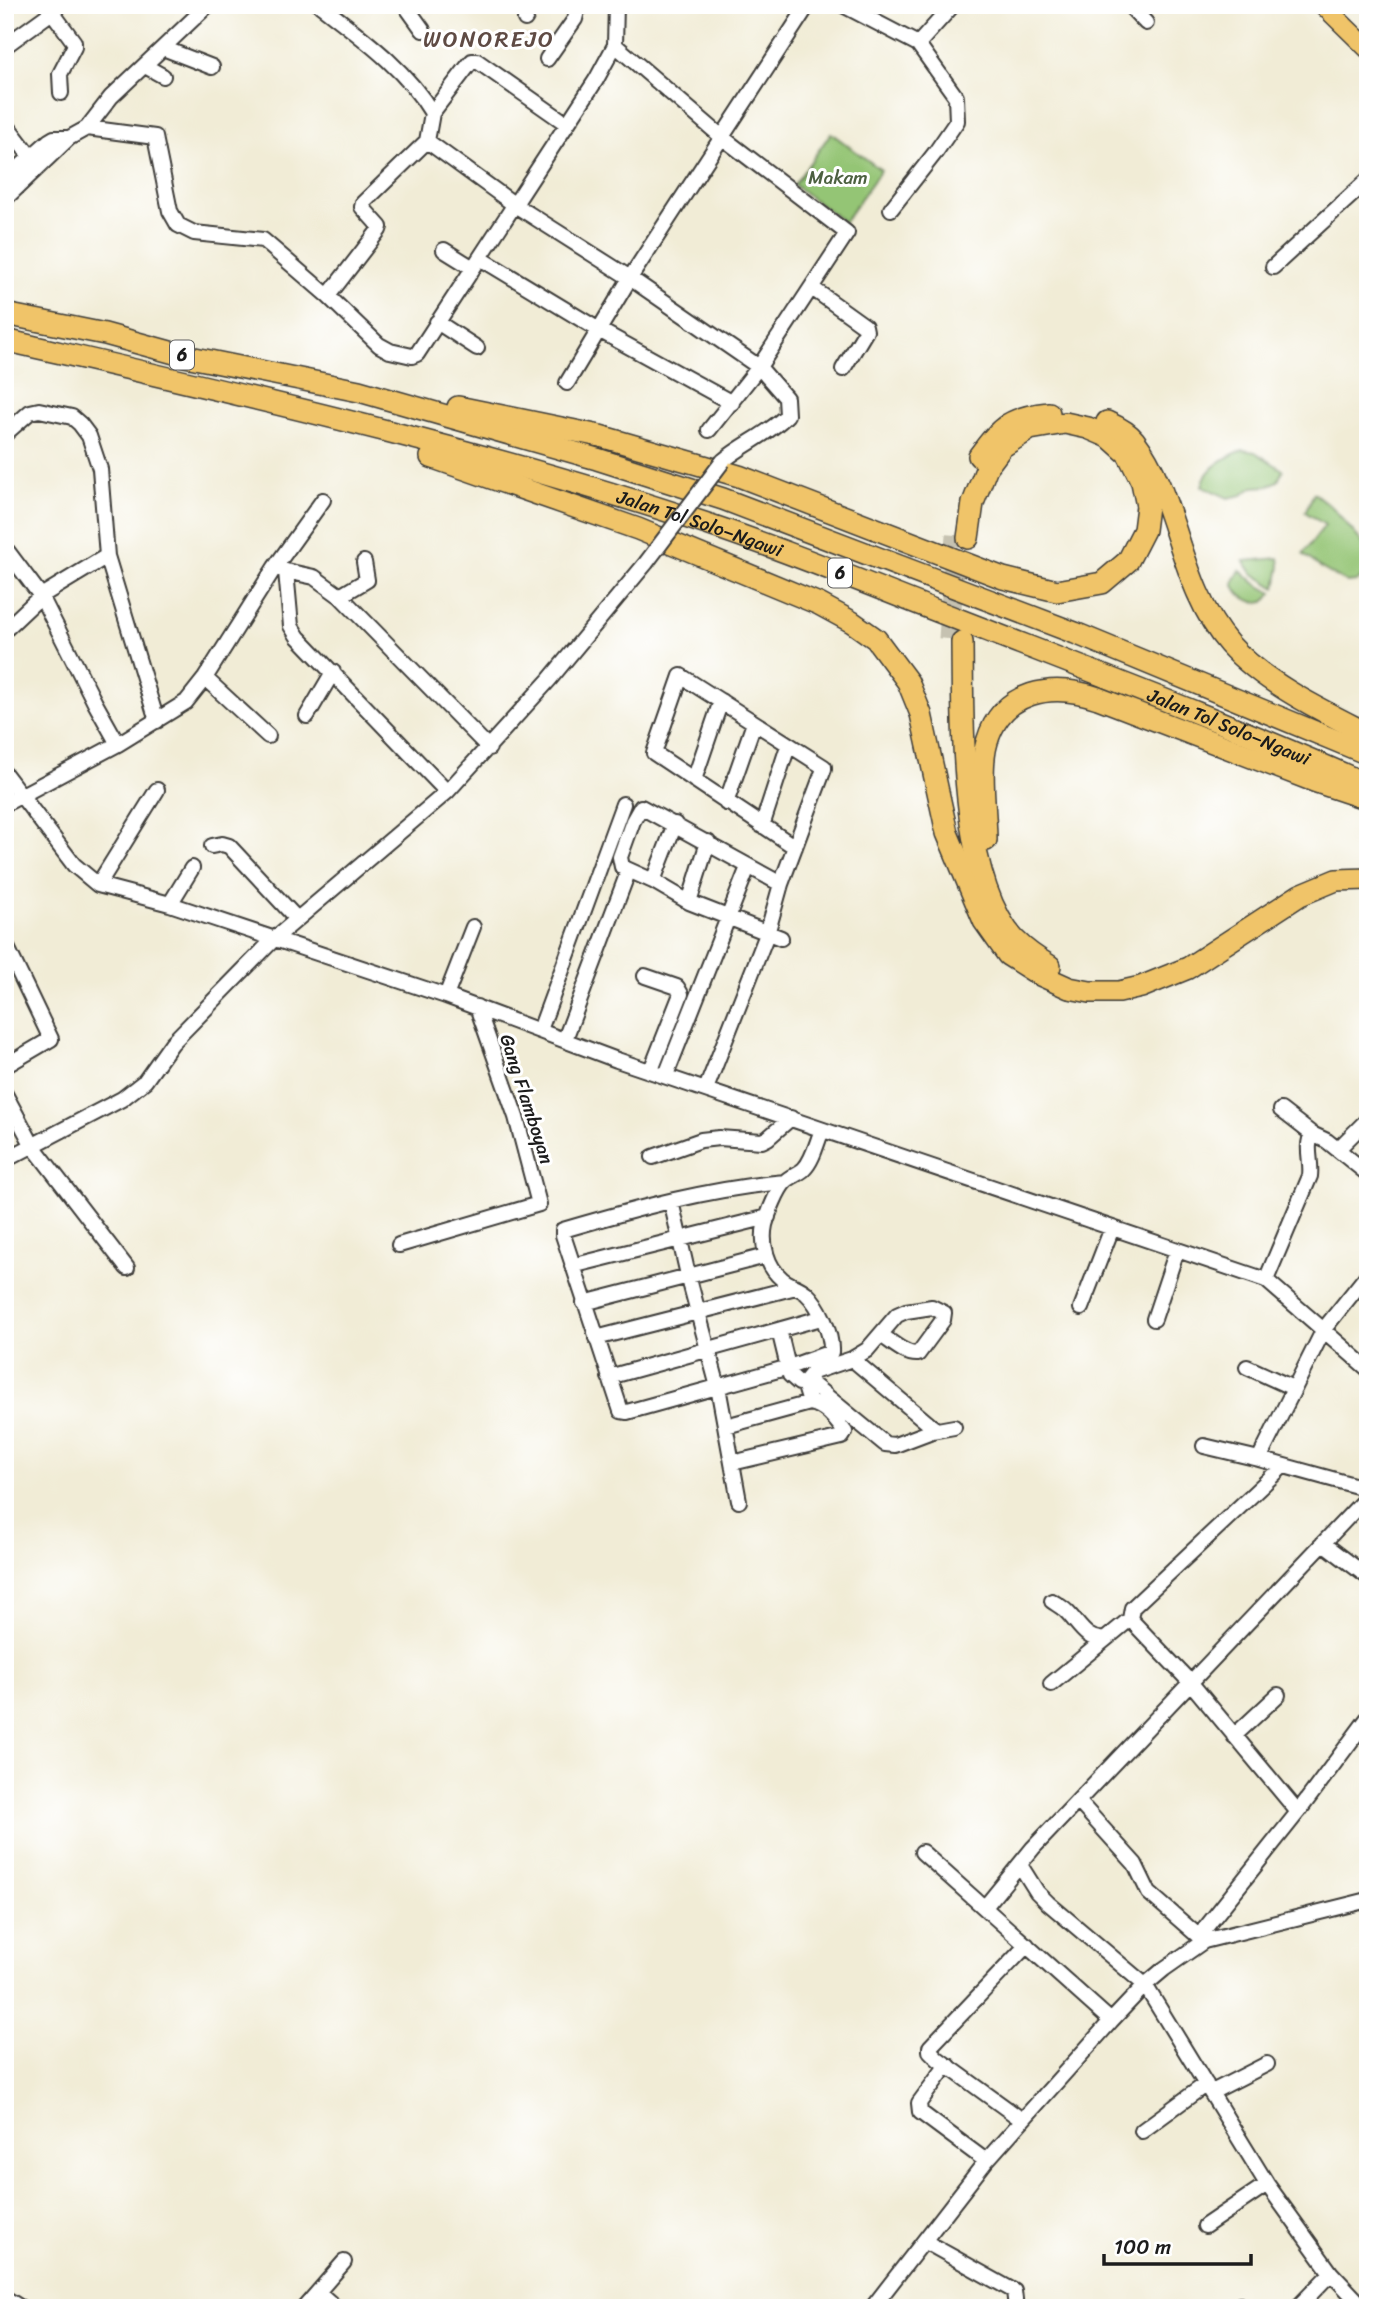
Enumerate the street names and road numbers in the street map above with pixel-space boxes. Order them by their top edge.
road number: 6 [170,340,194,370]
street label: Jalan Tol Solo–Ngawi [612,479,788,566]
road number: 6 [828,558,852,588]
street label: Jalan Tol Solo–Ngawi [1142,678,1316,775]
street label: Gang Flamboyan [490,1030,564,1168]

